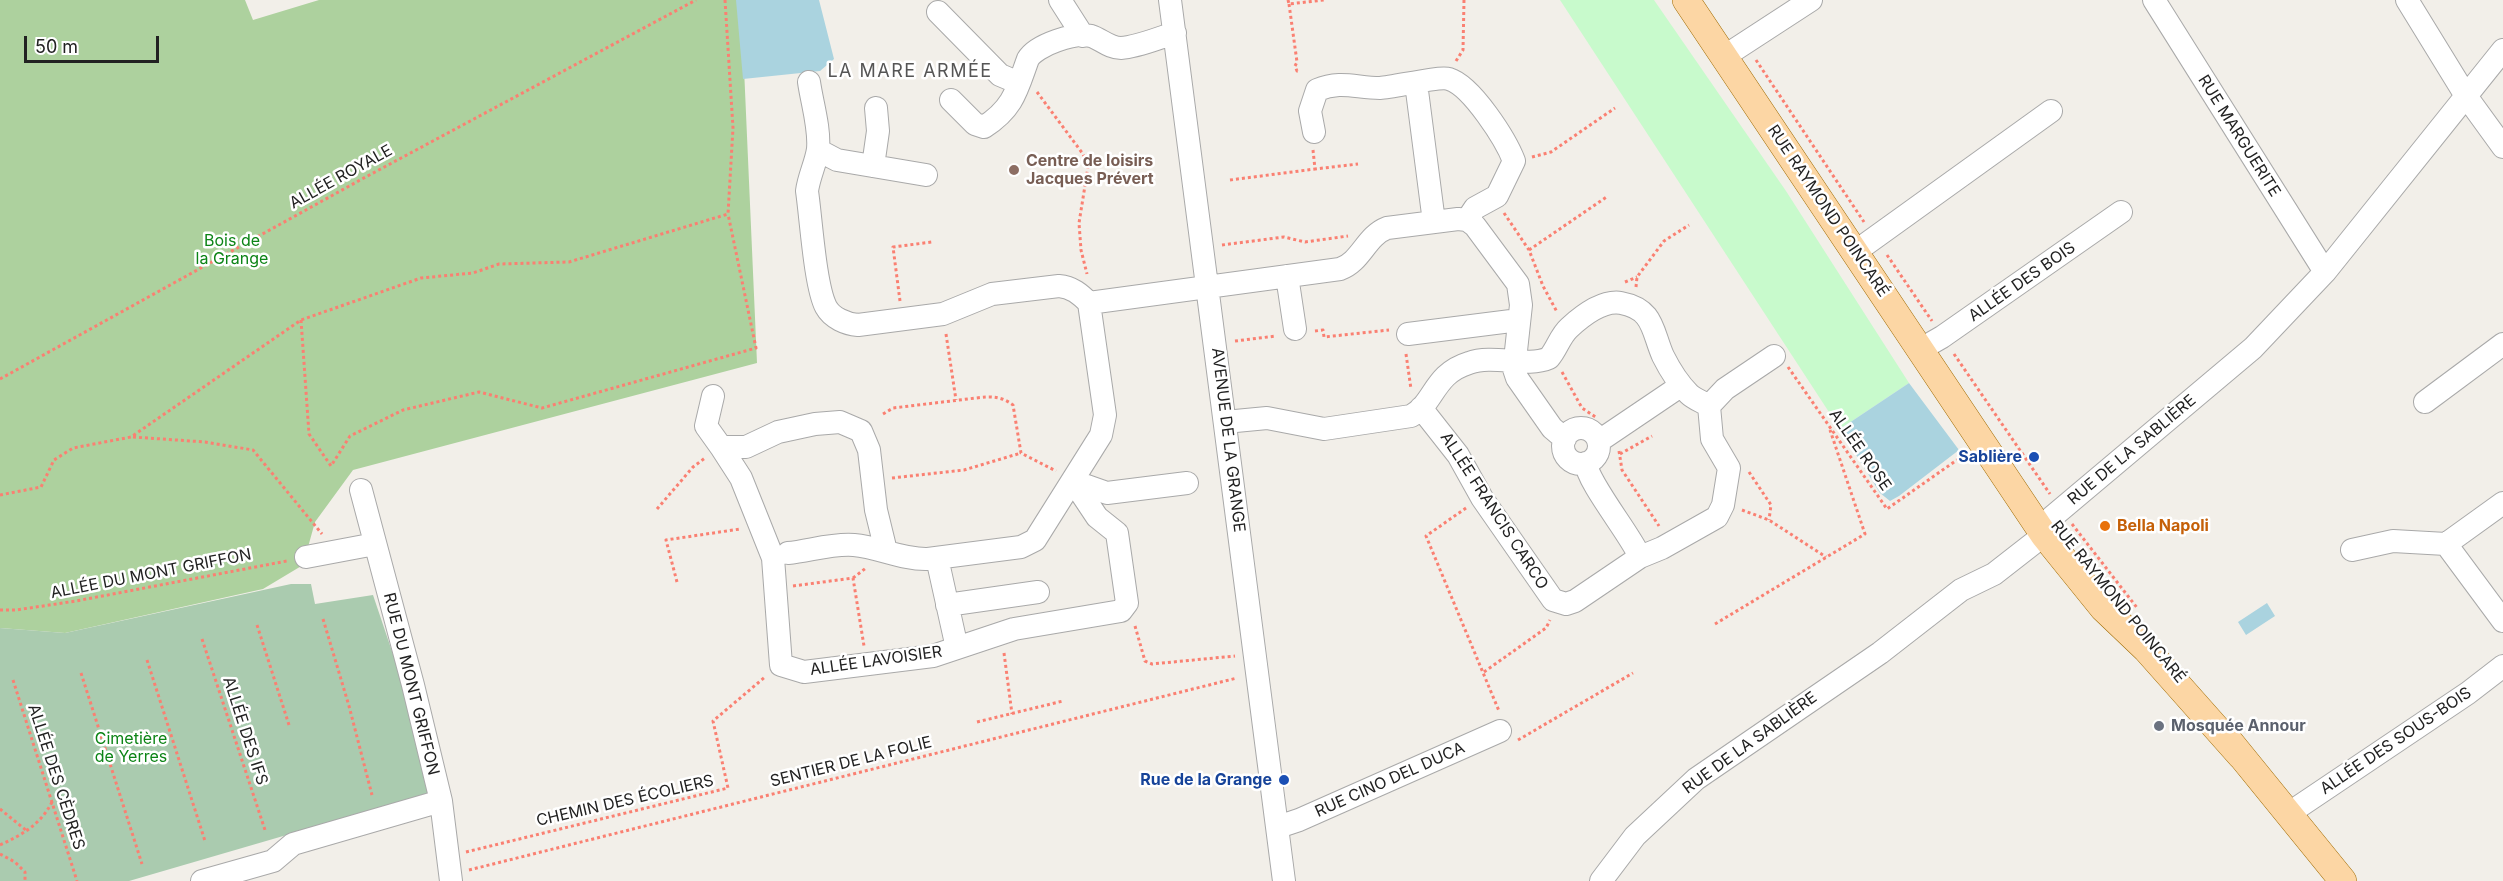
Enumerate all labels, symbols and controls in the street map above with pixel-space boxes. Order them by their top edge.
scale bar [27,24,162,62]
text: 50 m [35,36,78,57]
district label: LA MARE ARMÉE [827,61,993,83]
street label: RUE MARGUERITE [2194,72,2284,200]
street label: RUE RAYMOND POINCARÉ [1763,121,1893,301]
street label: ALLÉE ROYALE [286,141,396,213]
place label: Centre de loisirs Jacques Prévert [1026,151,1154,189]
marker: Centre de loisirs Jacques Prévert [1007,163,1021,177]
park label: Bois de la Grange [196,231,268,269]
street label: ALLÉE DES BOIS [1965,238,2079,326]
street label: AVENUE DE LA GRANGE [1207,347,1249,533]
street label: RUE DE LA SABLIÈRE [2064,391,2200,509]
street label: ALLÉE ROSE [1825,405,1895,495]
street label: ALLÉE FRANCIS CARCO [1436,429,1552,593]
place label: Sablière [1958,447,2022,467]
marker: Sablière [2027,450,2041,464]
place label: Bella Napoli [2117,516,2209,536]
street label: RUE RAYMOND POINCARÉ [2047,517,2189,687]
marker: Bella Napoli [2098,519,2112,533]
street label: ALLÉE DU MONT GRIFFON [49,545,253,603]
street label: RUE DU MONT GRIFFON [379,591,443,777]
street label: ALLÉE LAVOISIER [809,642,943,680]
street label: ALLÉE DES IFS [218,674,272,788]
street label: ALLÉE DES SOUS-BOIS [2317,683,2475,799]
street label: RUE DE LA SABLIÈRE [1679,688,1821,798]
street label: ALLÉE DES CÈDRES [23,702,89,852]
place label: Mosquée Annour [2171,716,2306,736]
marker: Mosquée Annour [2152,719,2166,733]
park label: Cimetière de Yerres [95,729,167,767]
street label: SENTIER DE LA FOLIE [768,733,934,791]
street label: RUE CINO DEL DUCA [1312,738,1468,822]
place label: Rue de la Grange [1140,770,1272,790]
street label: CHEMIN DES ÉCOLIERS [534,771,716,831]
marker: Rue de la Grange [1277,773,1291,787]

